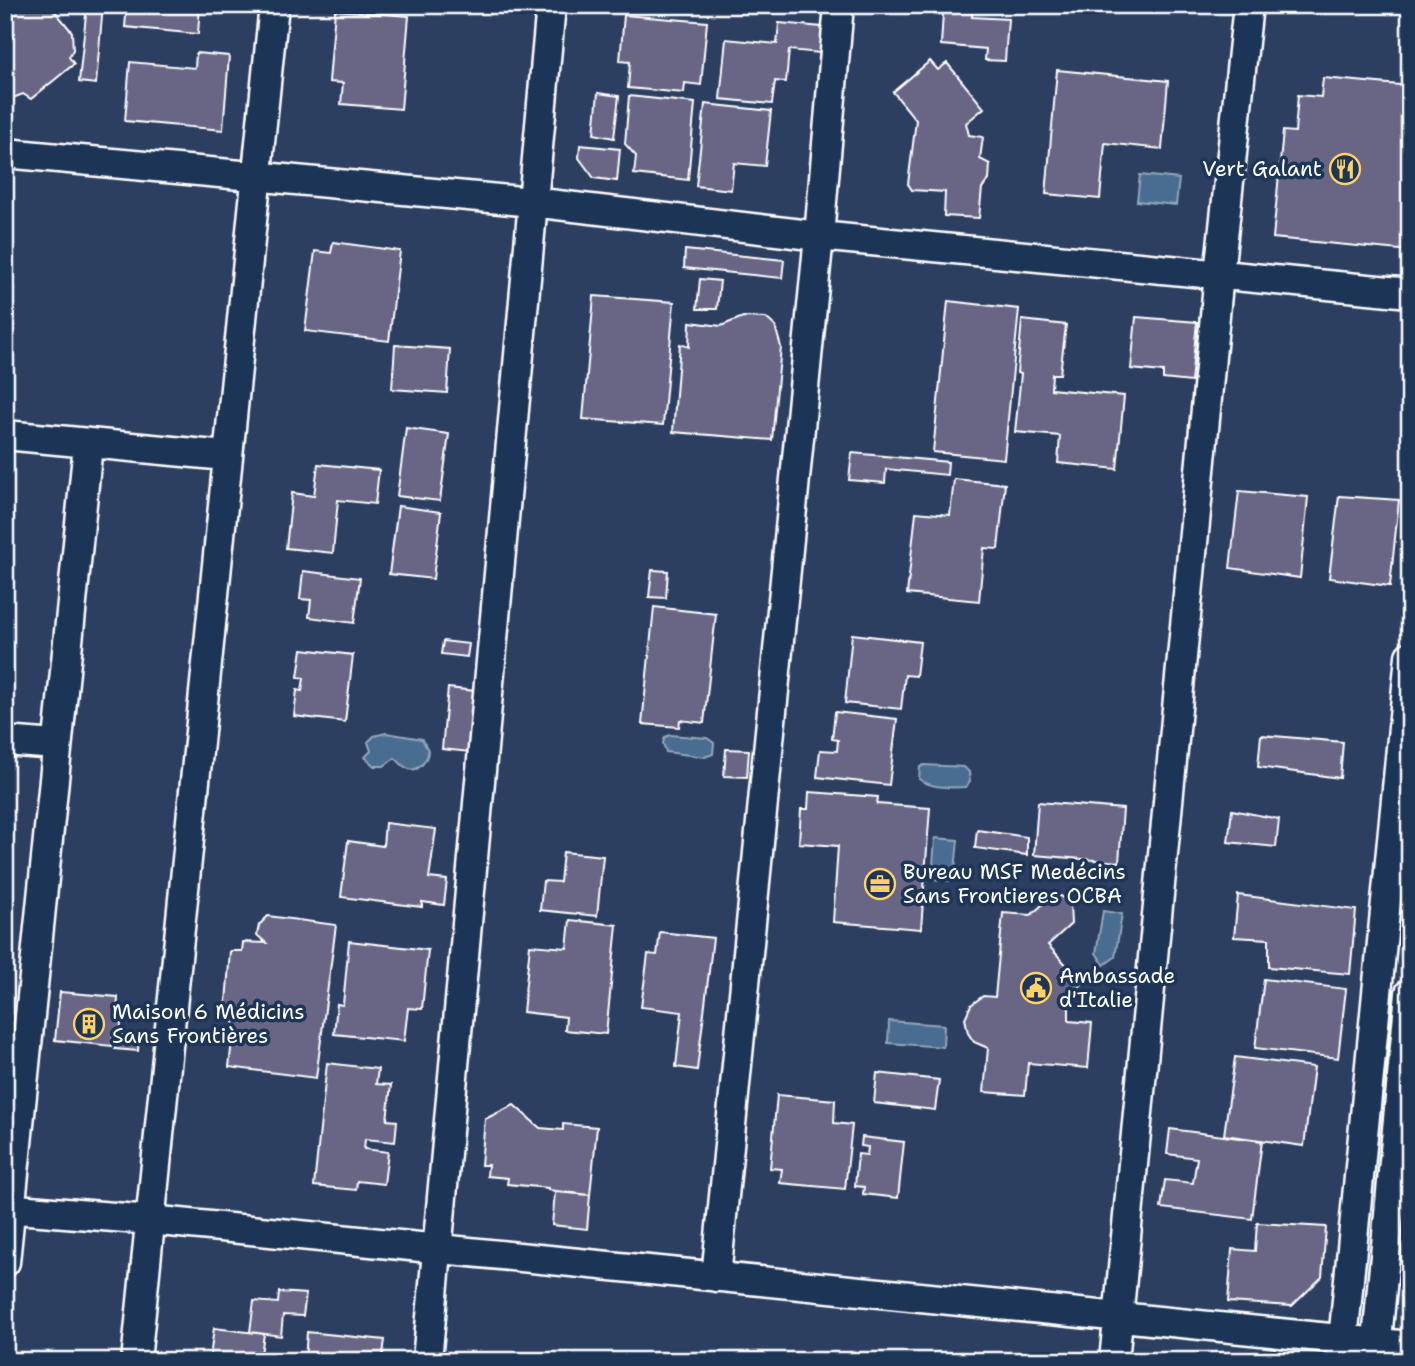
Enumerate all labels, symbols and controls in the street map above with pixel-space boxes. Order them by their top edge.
restaurant icon: Vert Galant [1328,152,1362,186]
place label: Vert Galant [1202,155,1322,183]
place label: Bureau MSF Medécins Sans Frontieres OCBA [903,858,1126,910]
office icon: Bureau MSF Medécins Sans Frontieres OCBA [863,867,897,901]
place label: Ambassade d'Italie [1059,962,1175,1014]
public building icon: Ambassade d'Italie [1019,971,1053,1005]
place label: Maison 6 Médicins Sans Frontières [112,998,305,1050]
building icon: Maison 6 Médicins Sans Frontières [72,1007,106,1041]

